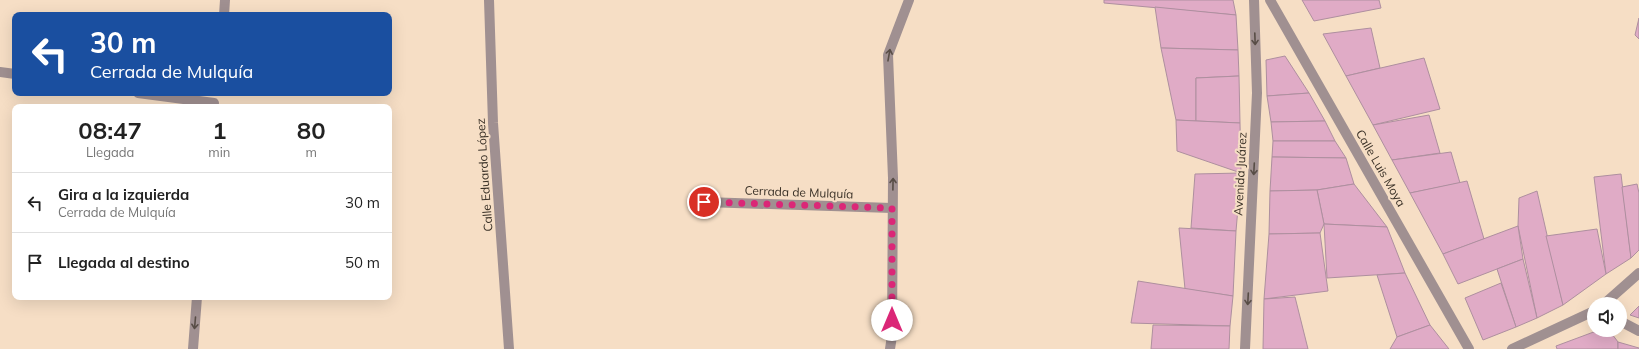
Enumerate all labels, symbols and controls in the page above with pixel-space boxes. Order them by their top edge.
text: 30 m [90,25,156,60]
icon: left [24,28,76,80]
one-way arrow [1252,32,1259,45]
one-way arrow [886,48,894,61]
text: Cerrada de Mulquía [90,60,253,83]
text: 08:47 [78,115,142,145]
text: 1 [212,115,227,145]
text: 80 [297,115,326,145]
street label: Calle Eduardo López [473,118,495,232]
street label: Calle Luis Moya [1353,127,1409,209]
street label: Avenida Juárez [1230,132,1250,216]
text: Llegada [86,144,134,160]
text: min [208,144,230,160]
text: m [305,144,317,160]
one-way arrow [1250,162,1257,175]
one-way arrow [889,178,897,191]
street label: Cerrada de Mulquía [744,183,854,201]
text: Gira a la izquierda [58,185,189,204]
pin [687,185,721,219]
icon: arrive [693,191,715,213]
icon: left [24,192,46,214]
text: 30 m [345,193,380,212]
text: Cerrada de Mulquía [58,204,176,220]
icon: arrive [24,252,46,274]
text: Llegada al destino [58,253,190,272]
text: 50 m [345,253,380,272]
one-way arrow [1244,292,1251,305]
map controls [1587,297,1627,337]
button: sound [1587,297,1627,337]
position arrow [871,299,913,341]
one-way arrow [191,316,199,329]

